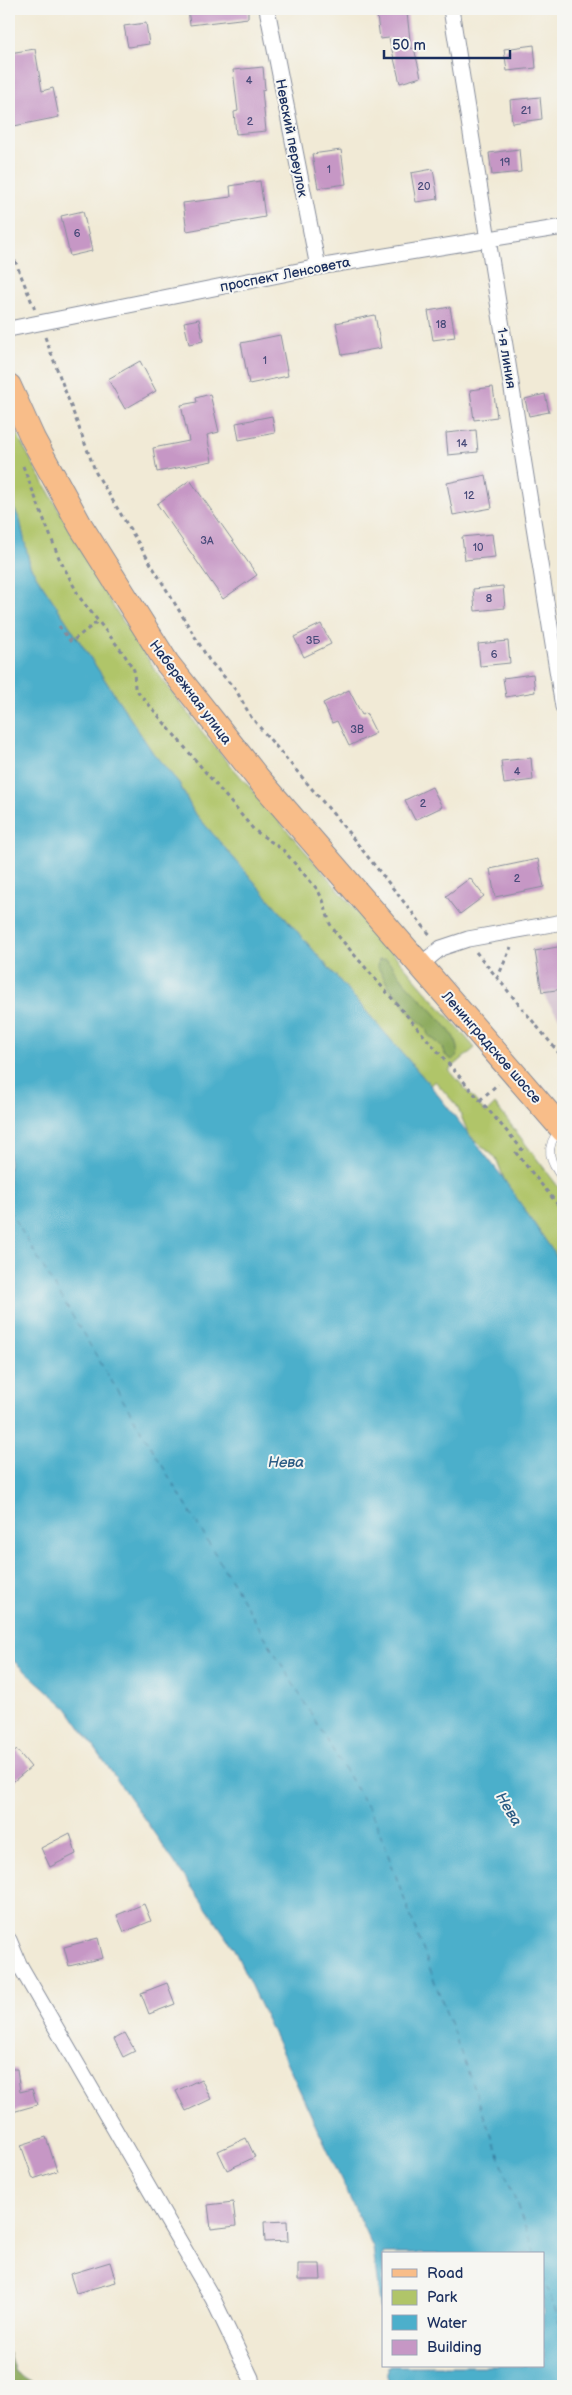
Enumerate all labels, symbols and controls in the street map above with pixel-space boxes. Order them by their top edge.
scale bar [384,28,511,60]
text: 50 m [392,36,426,55]
house number: 4 [246,74,253,87]
street label: Невский переулок [272,77,311,199]
house number: 21 [521,104,531,117]
house number: 2 [247,115,254,128]
house number: 19 [500,156,510,169]
house number: 1 [327,163,331,176]
house number: 20 [418,180,431,193]
house number: 6 [74,227,81,240]
street label: проспект Ленсовета [219,253,352,295]
house number: 18 [436,318,446,331]
street label: 1-я линия [493,326,520,390]
house number: 1 [263,354,267,367]
house number: 14 [457,437,468,450]
house number: 12 [464,489,475,502]
house number: 3А [200,534,214,547]
house number: 10 [473,541,484,554]
house number: 8 [486,592,492,605]
house number: 3Б [306,634,321,647]
street label: Набережная улица [146,637,236,748]
house number: 6 [491,648,498,661]
house number: 3В [350,723,364,736]
house number: 4 [514,765,521,778]
house number: 2 [420,797,427,810]
house number: 2 [514,872,521,885]
street label: Ленинградское шоссе [438,987,545,1107]
water label: Нева [268,1453,304,1472]
water label: Нева [491,1789,526,1830]
legend [382,2252,544,2368]
text: Road [427,2264,463,2283]
text: Park [427,2288,458,2307]
text: Water [427,2314,467,2333]
text: Building [427,2338,482,2357]

